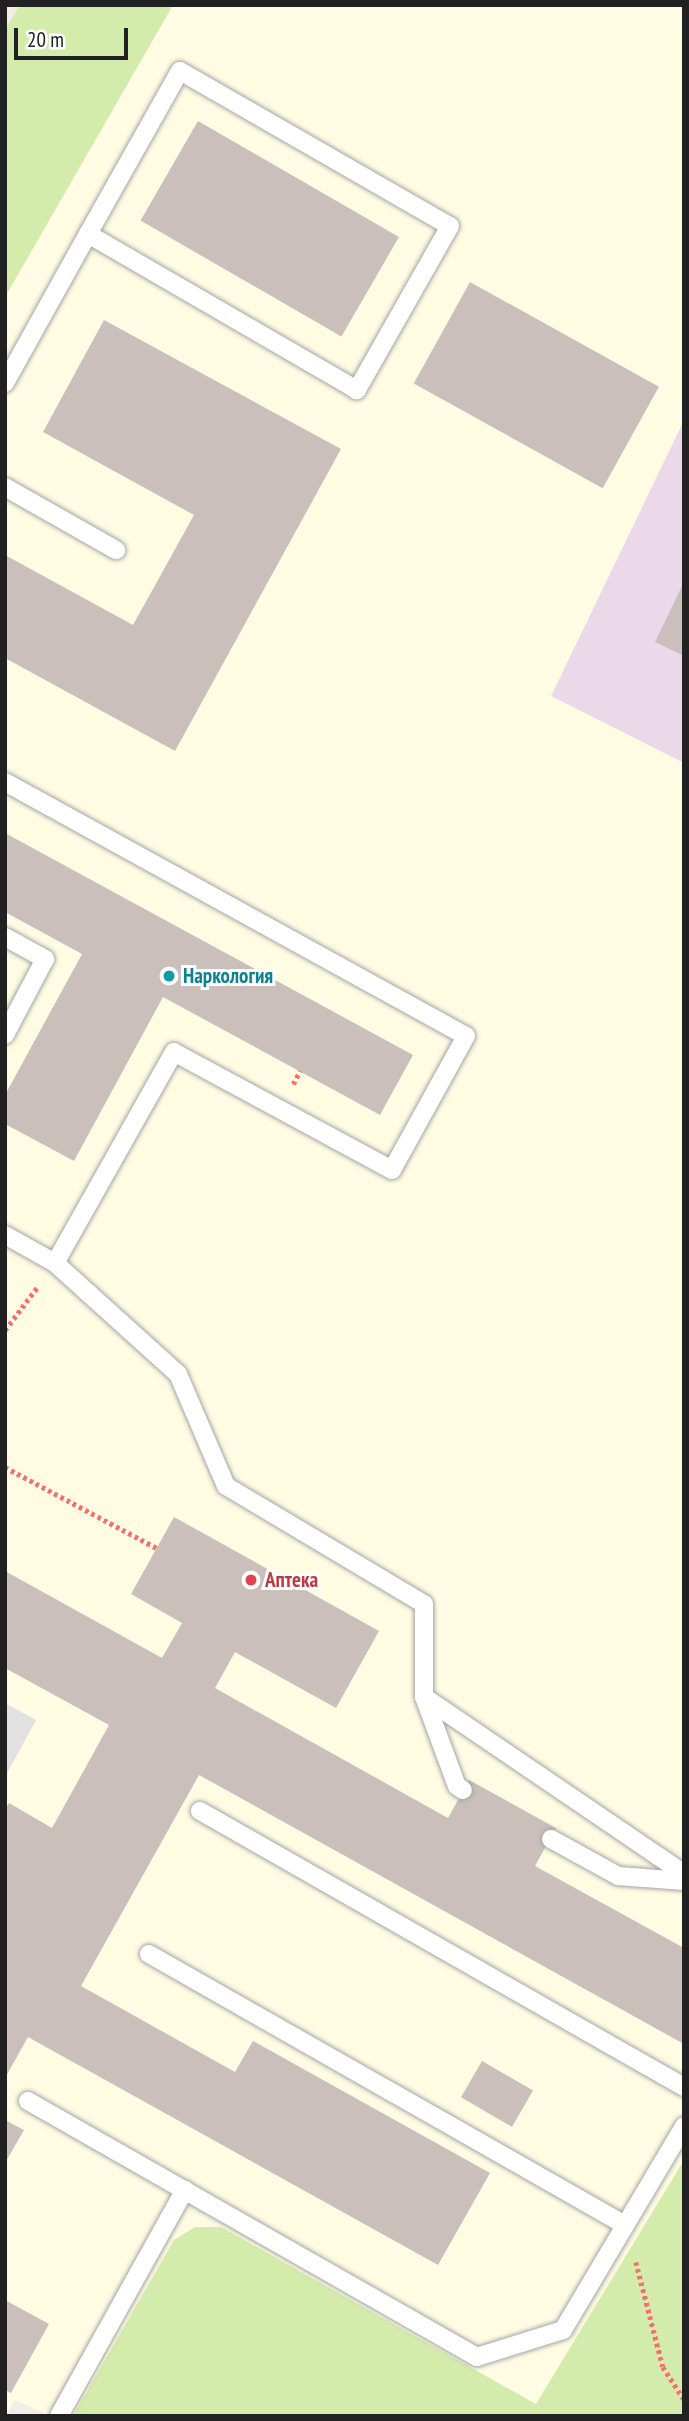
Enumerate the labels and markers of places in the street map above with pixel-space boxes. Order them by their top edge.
place label: Наркология [183,963,273,989]
marker: Наркология [161,968,177,984]
place label: Аптека [265,1567,318,1593]
marker: Аптека [243,1572,259,1588]

